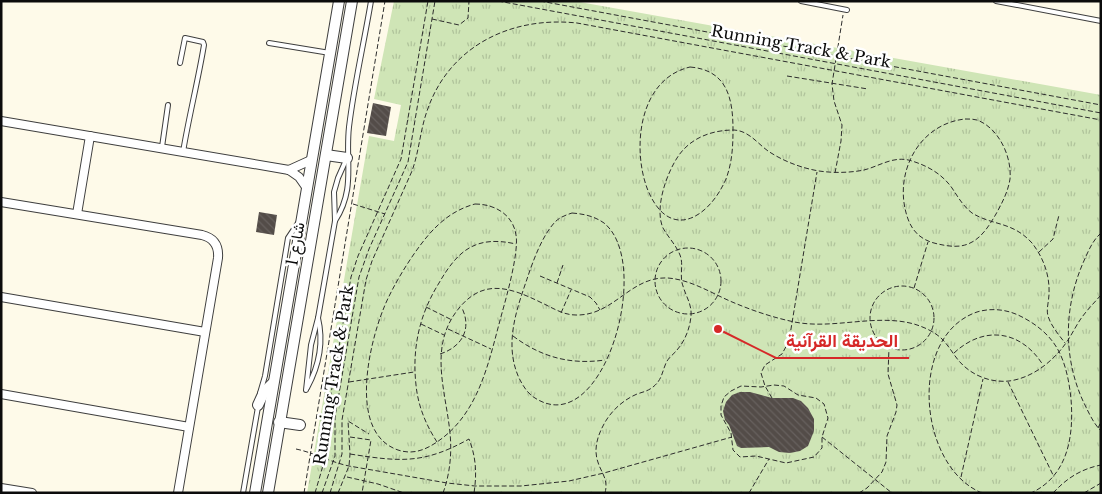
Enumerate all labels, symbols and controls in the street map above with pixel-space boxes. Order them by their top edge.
street label: Running Track & Park [710,20,893,72]
street label: شارع 1 [281,221,311,268]
street label: Running Track & Park [309,283,357,467]
callout: الحديقة القرآنية [776,325,909,358]
text: الحديقة القرآنية [786,330,898,352]

